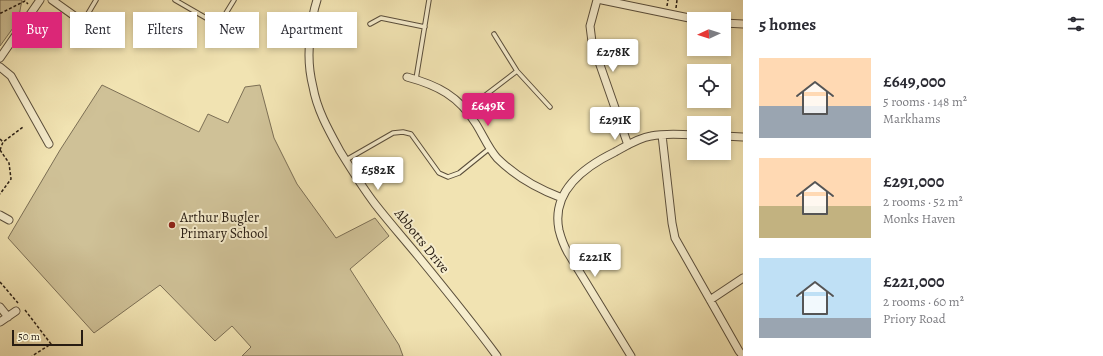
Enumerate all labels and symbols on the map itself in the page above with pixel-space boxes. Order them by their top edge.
north arrow [687,12,731,56]
pin: £278K [585,39,641,73]
pin: £649K [460,93,516,127]
pin: £291K [587,107,643,141]
pin: £582K [350,157,406,191]
street label: Abbotts Drive [389,204,454,277]
place label: Arthur Bugler Primary School [179,208,268,243]
marker: Arthur Bugler Primary School [167,220,177,230]
pin: £221K [567,244,623,278]
scale bar [12,328,83,347]

